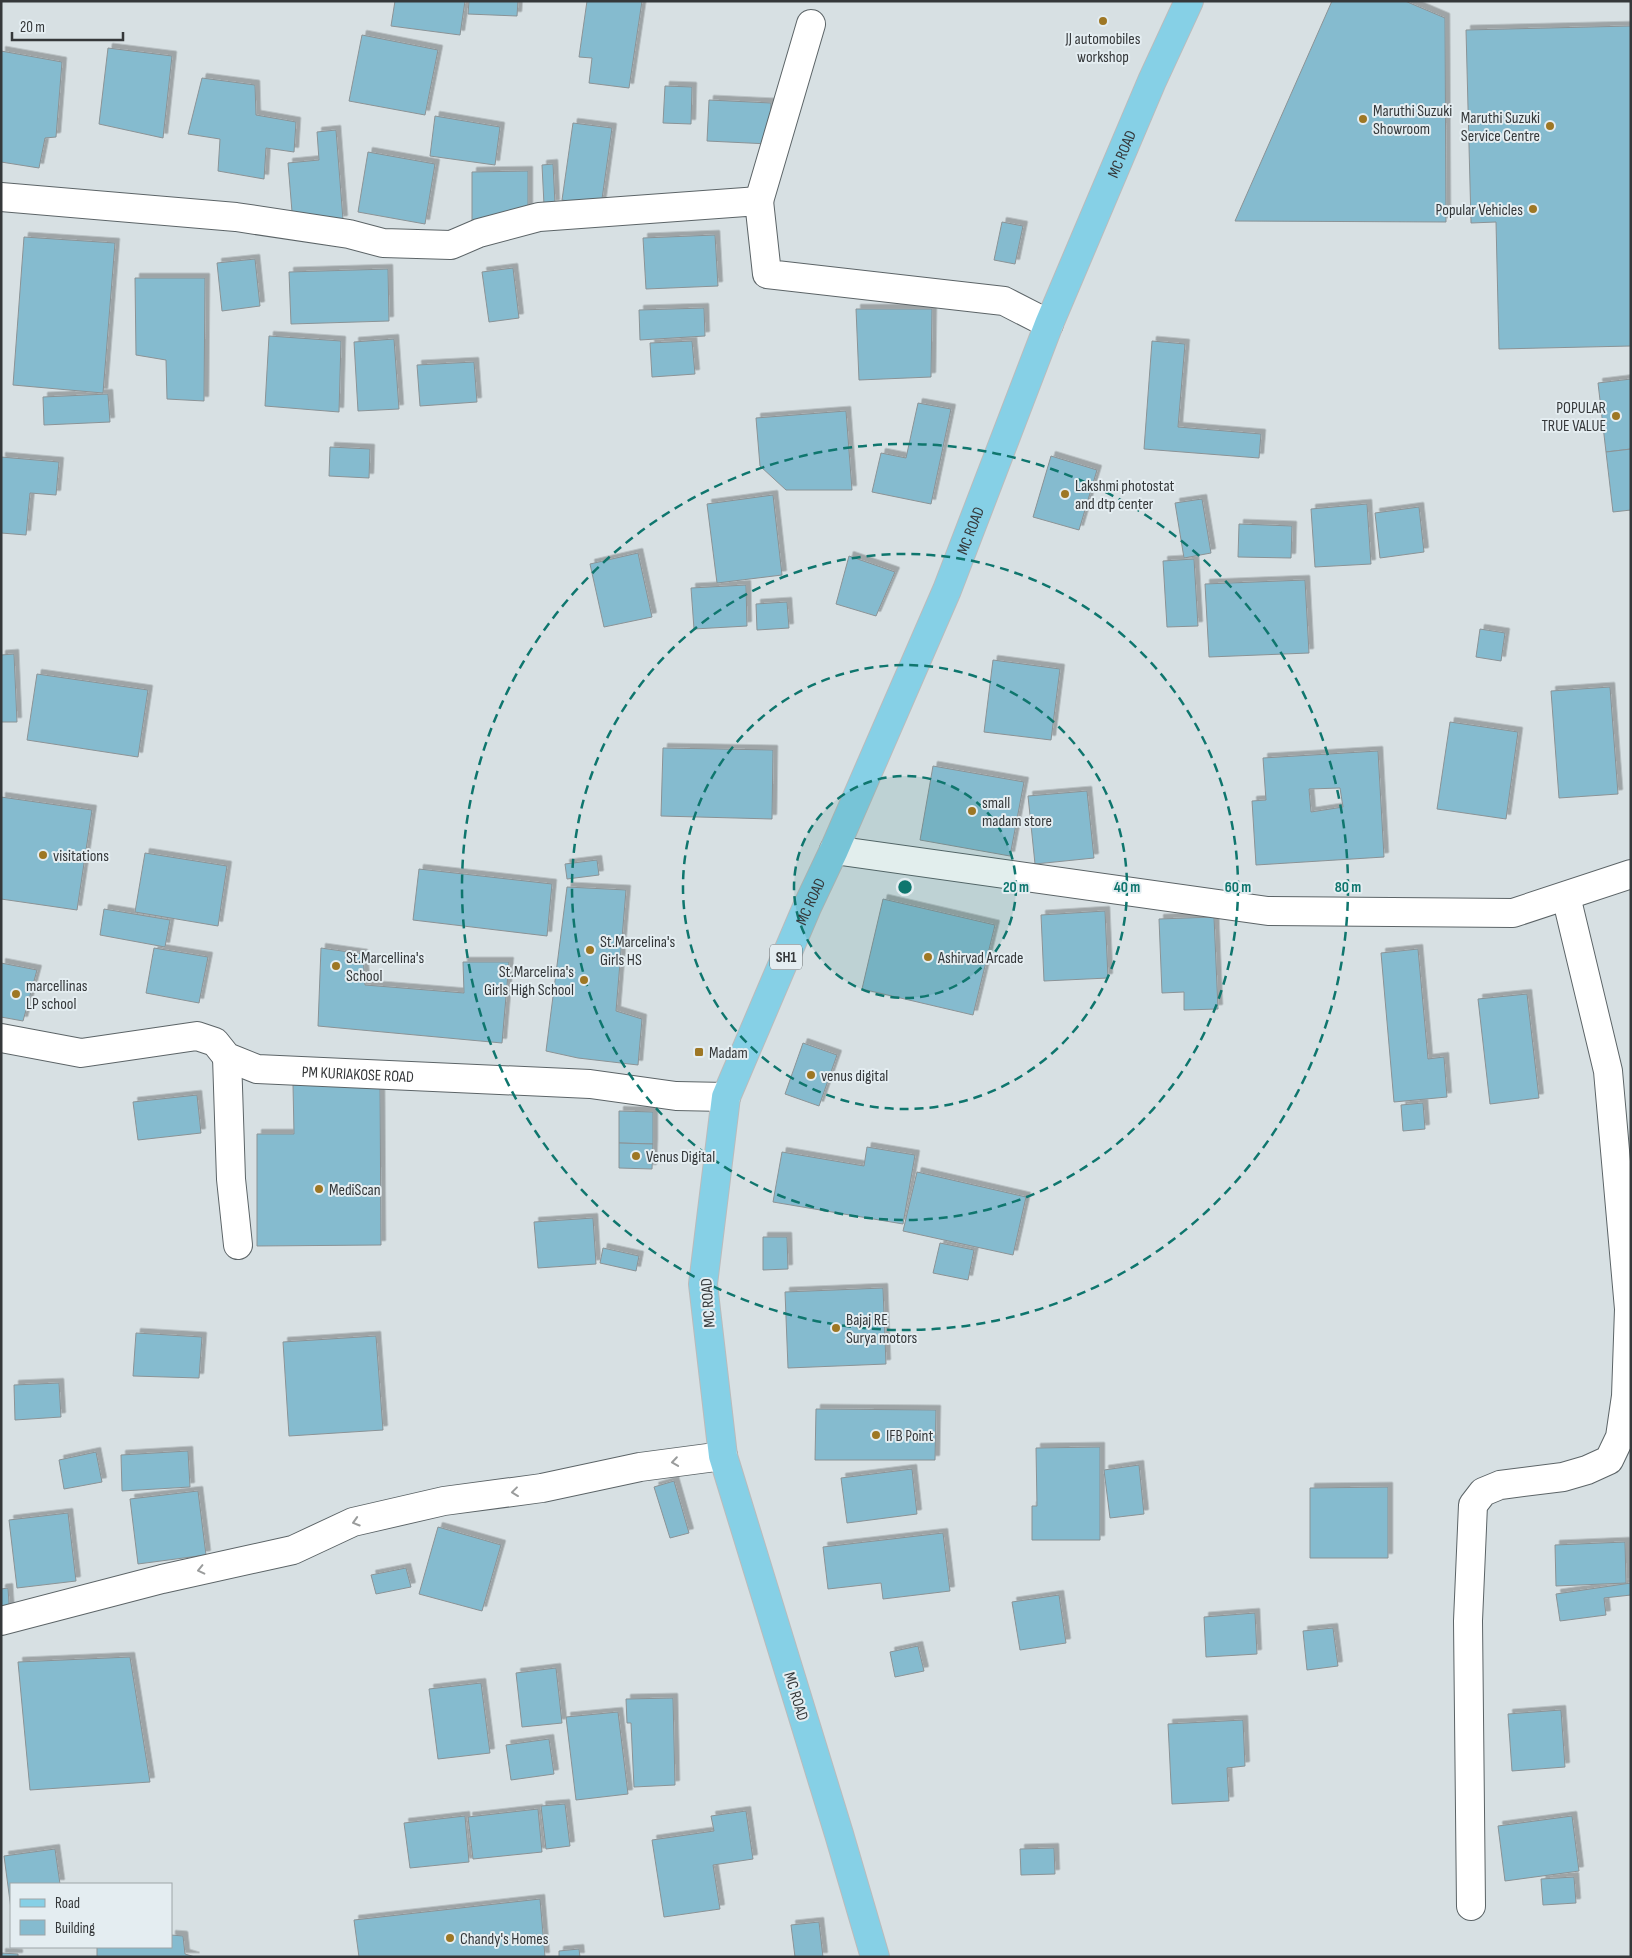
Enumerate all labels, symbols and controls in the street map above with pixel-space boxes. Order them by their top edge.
scale bar [12,10,124,42]
marker: JJ automobiles workshop [1097,15,1109,27]
text: 20 m [20,18,45,37]
place label: JJ automobiles workshop [1065,30,1141,67]
place label: Maruthi Suzuki Showroom [1373,102,1452,139]
place label: Maruthi Suzuki Service Centre [1461,109,1540,146]
marker: Maruthi Suzuki Showroom [1357,113,1369,125]
marker: Maruthi Suzuki Service Centre [1544,120,1556,132]
street label: MC ROAD [1104,128,1141,181]
place label: Popular Vehicles [1436,201,1523,220]
marker: Popular Vehicles [1527,203,1539,215]
place label: POPULAR TRUE VALUE [1541,399,1606,436]
marker: POPULAR TRUE VALUE [1610,410,1622,422]
place label: Lakshmi photostat and dtp center [1075,477,1175,514]
marker: Lakshmi photostat and dtp center [1059,488,1071,500]
street label: MC ROAD [953,504,989,558]
place label: small madam store [982,794,1052,831]
marker: small madam store [966,805,978,817]
place label: visitations [53,847,109,866]
marker: visitations [37,849,49,861]
street label: MC ROAD [792,875,830,928]
centre of rings [896,878,914,896]
text: 20 m [1003,878,1029,897]
text: 40 m [1114,878,1140,897]
text: 60 m [1225,878,1251,897]
text: 80 m [1335,878,1361,897]
place label: St.Marcelina's Girls HS [600,933,676,970]
marker: St.Marcelina's Girls HS [584,944,596,956]
road number: SH1 [770,944,802,970]
place label: St.Marcellina's School [346,949,424,986]
place label: Ashirvad Arcade [937,949,1023,968]
marker: Ashirvad Arcade [922,951,934,963]
marker: St.Marcellina's School [330,960,342,972]
place label: St.Marcelina's Girls High School [484,963,574,1000]
marker: St.Marcelina's Girls High School [578,974,590,986]
place label: marcellinas LP school [26,977,88,1014]
marker: marcellinas LP school [10,988,22,1000]
place label: Madam [709,1044,748,1063]
marker: Madam [693,1046,705,1058]
street label: PM KURIAKOSE ROAD [301,1063,414,1087]
place label: venus digital [821,1067,888,1086]
marker: venus digital [805,1069,817,1081]
place label: Venus Digital [646,1148,715,1167]
marker: Venus Digital [630,1150,642,1162]
place label: MediScan [329,1181,381,1200]
marker: MediScan [313,1183,325,1195]
street label: MC ROAD [697,1277,720,1328]
place label: Bajaj RE Surya motors [846,1311,918,1348]
marker: Bajaj RE Surya motors [830,1322,842,1334]
place label: IFB Point [886,1427,934,1446]
marker: IFB Point [870,1429,882,1441]
one-way arrow [670,1457,679,1467]
one-way arrow [510,1486,519,1496]
one-way arrow [352,1517,360,1527]
one-way arrow [197,1564,206,1575]
street label: MC ROAD [779,1670,812,1723]
legend [10,1883,172,1948]
text: Road [55,1894,80,1913]
text: Building [55,1919,95,1938]
place label: Chandy's Homes [460,1930,549,1949]
marker: Chandy's Homes [444,1932,456,1944]

